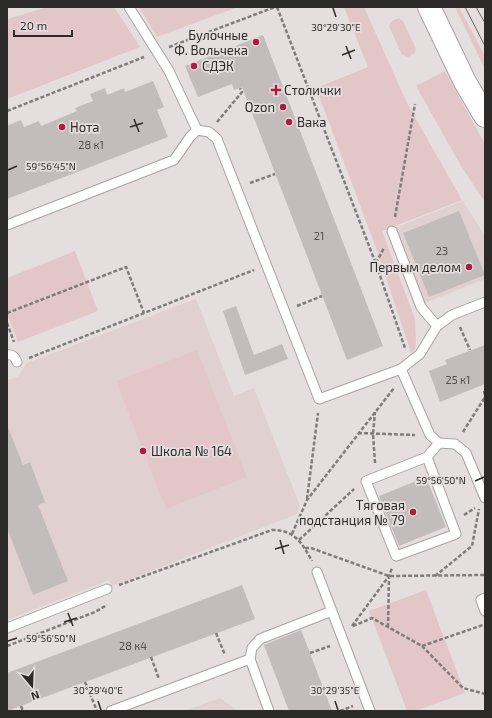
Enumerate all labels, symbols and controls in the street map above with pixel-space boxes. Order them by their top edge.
scale bar [14,12,72,38]
text: 20 m [20,18,47,32]
text: 30°29'30"E [311,21,361,33]
place label: Булочные Ф. Вольчека [174,27,248,58]
marker: Булочные Ф. Вольчека [251,37,261,47]
place label: СДЭК [202,58,234,74]
marker: СДЭК [189,61,199,71]
place label: Столички [284,82,341,98]
marker: Столички [271,85,281,95]
place label: Ozon [245,99,275,115]
marker: Ozon [278,102,288,112]
place label: Вака [297,114,326,130]
marker: Вака [284,117,294,127]
place label: Нота [70,119,100,135]
marker: Нота [57,122,67,132]
house number: 28 к1 [78,138,104,151]
text: 59°56'45"N [26,160,76,172]
house number: 21 [314,229,324,242]
house number: 23 [436,244,448,257]
place label: Первым делом [369,259,461,275]
marker: Первым делом [464,262,474,272]
house number: 25 к1 [446,373,470,386]
place label: Школа № 164 [151,443,232,459]
marker: Школа № 164 [138,446,148,456]
text: 59°56'50"N [416,474,466,486]
place label: Тяговая подстанция № 79 [299,497,405,528]
marker: Тяговая подстанция № 79 [408,507,418,517]
text: 59°56'50"N [26,632,76,644]
house number: 28 к4 [119,639,147,652]
north arrow [12,666,52,706]
text: 30°29'40"E [73,684,123,696]
text: 30°29'35"E [311,684,360,696]
text: N [29,688,41,703]

